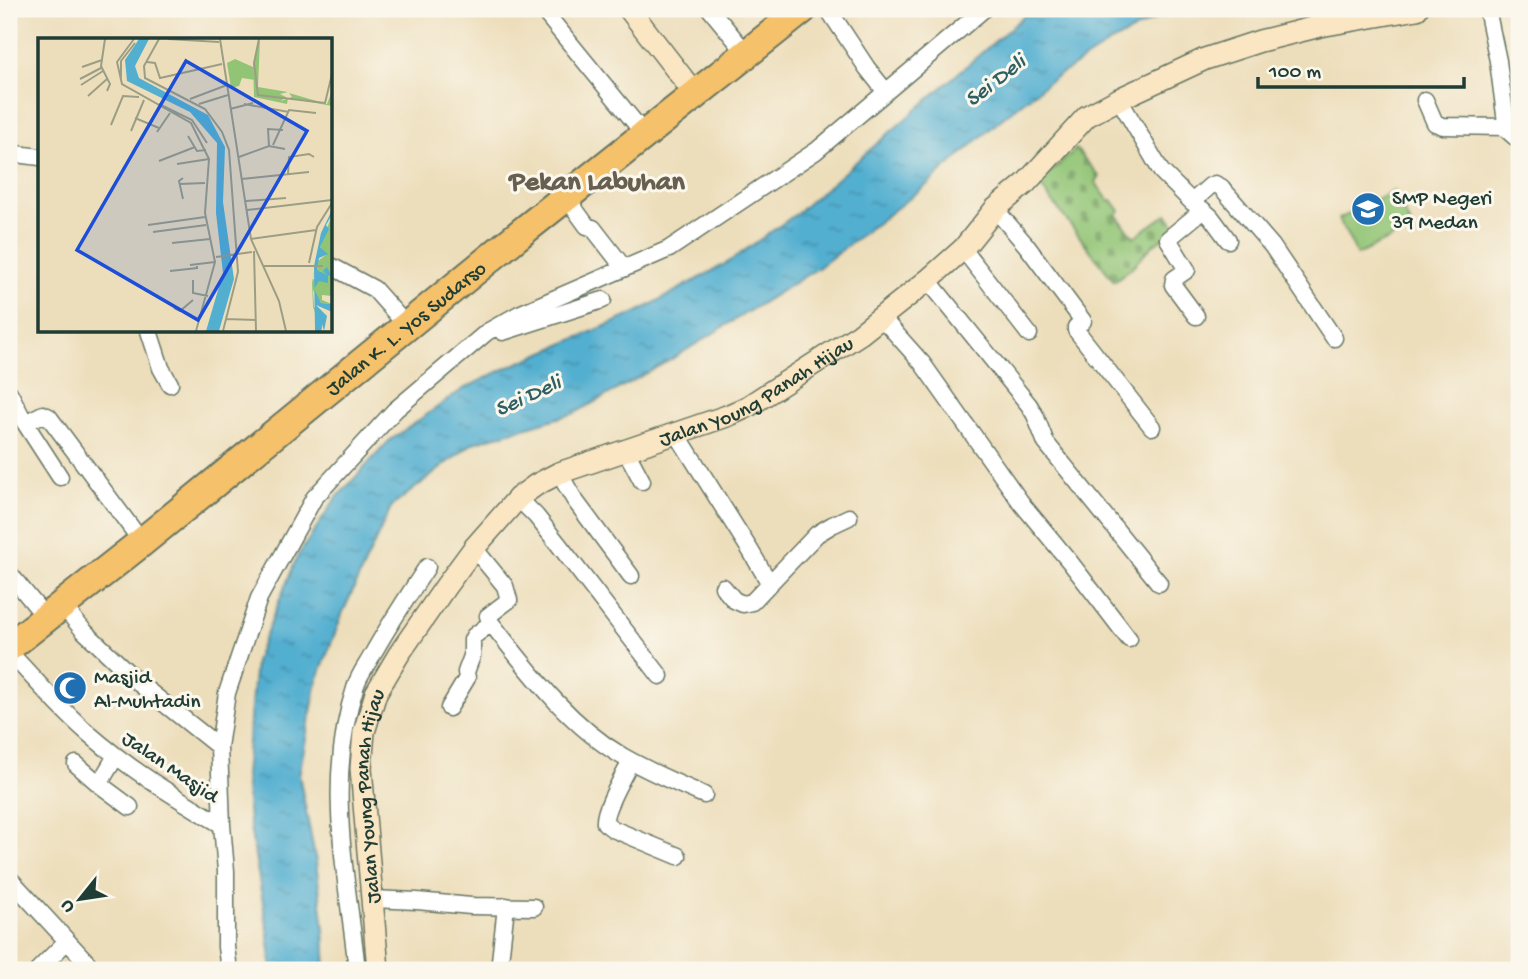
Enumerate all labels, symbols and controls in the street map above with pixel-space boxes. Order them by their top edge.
inset map [38,38,332,332]
scale bar [1258,46,1465,90]
water label: Sei Deli [960,48,1034,114]
text: 100 m [1268,61,1321,86]
district label: Pekan Labuhan [507,167,685,200]
place label: SMP Negeri 39 Medan [1391,188,1492,237]
school or university icon: SMP Negeri 39 Medan [1349,190,1387,228]
street label: Jalan K. L. Yos Sudarso [322,257,493,403]
street label: Jalan Young Panah Hijau [656,332,860,454]
water label: Sei Deli [491,369,569,424]
place label: Masjid Al-Muhtadin [94,667,200,716]
mosque icon: Masjid Al-Muhtadin [51,669,89,707]
street label: Jalan Young Panah Hijau [352,687,392,904]
street label: Jalan Masjid [116,728,223,811]
north arrow [46,864,116,934]
text: U [56,895,81,916]

